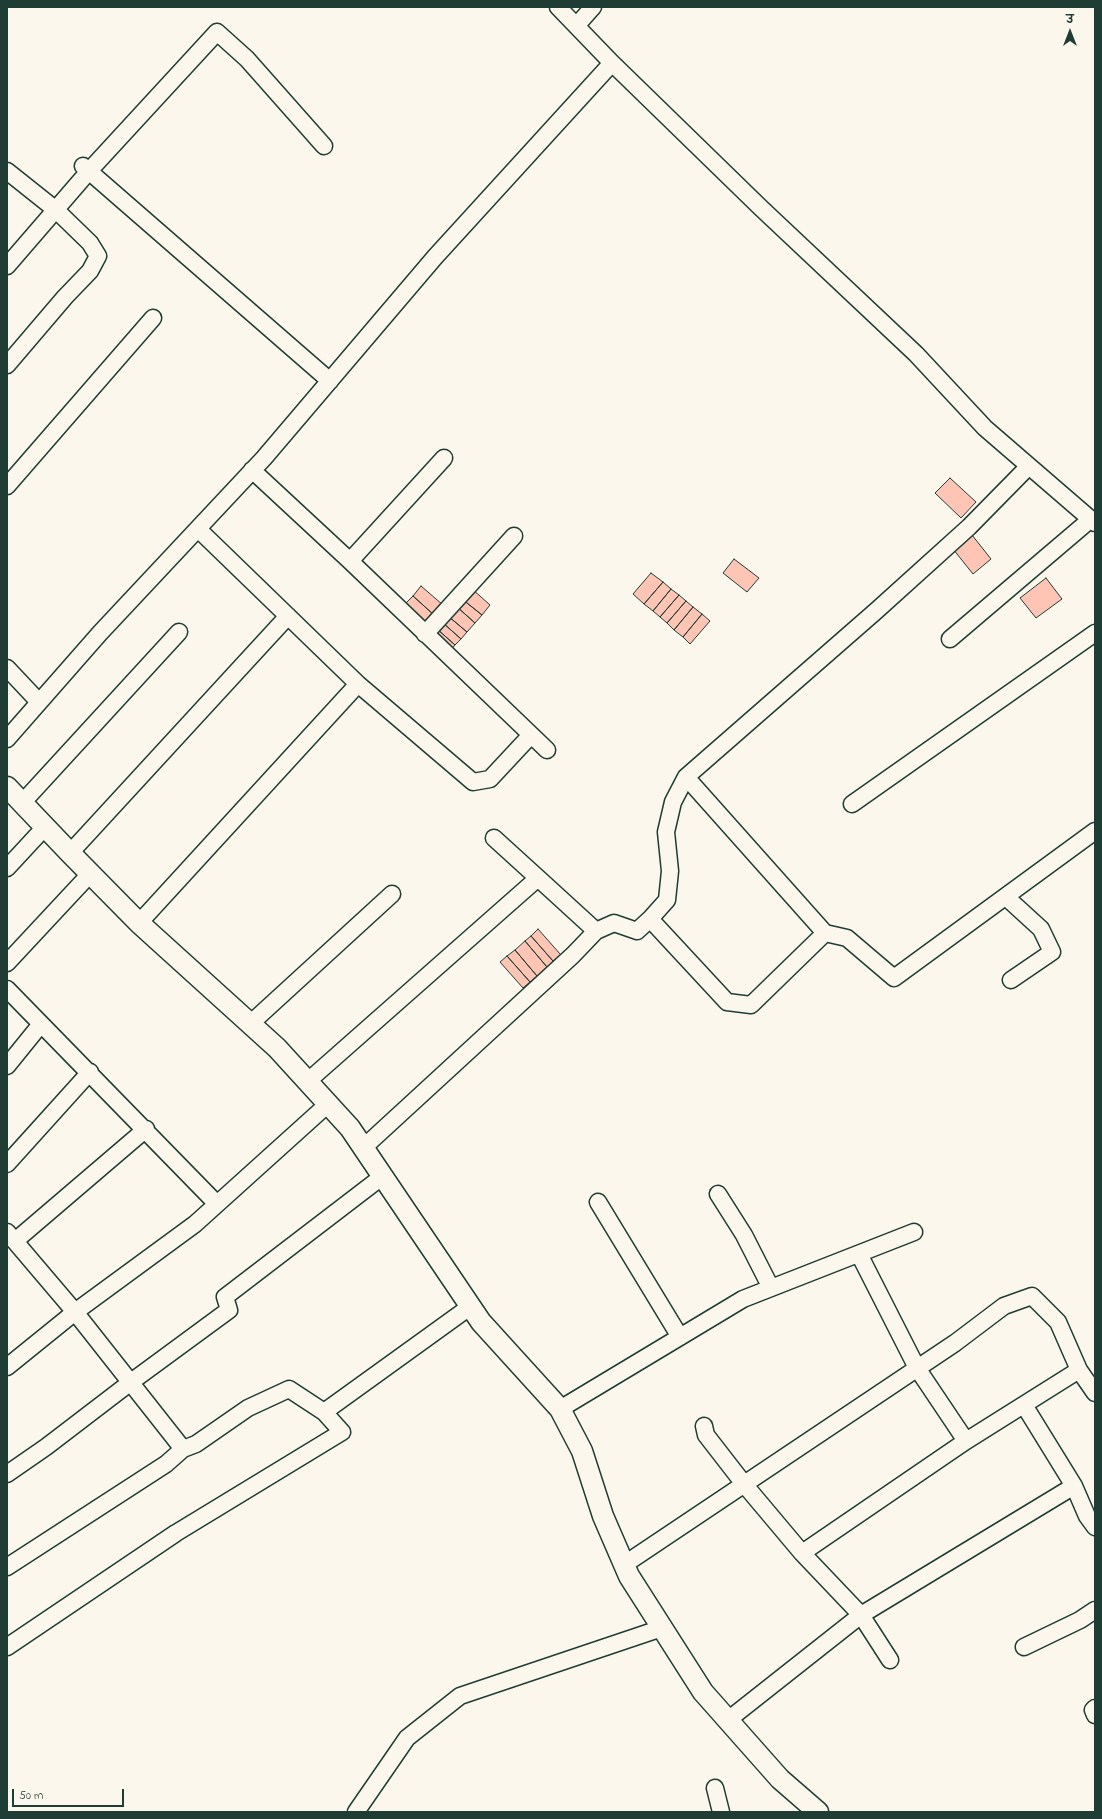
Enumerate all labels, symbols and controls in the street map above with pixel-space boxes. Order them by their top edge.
north arrow [1050,12,1090,52]
text: उ [1066,12,1074,28]
scale bar [14,1781,126,1807]
text: 50 m [19,1787,43,1805]

